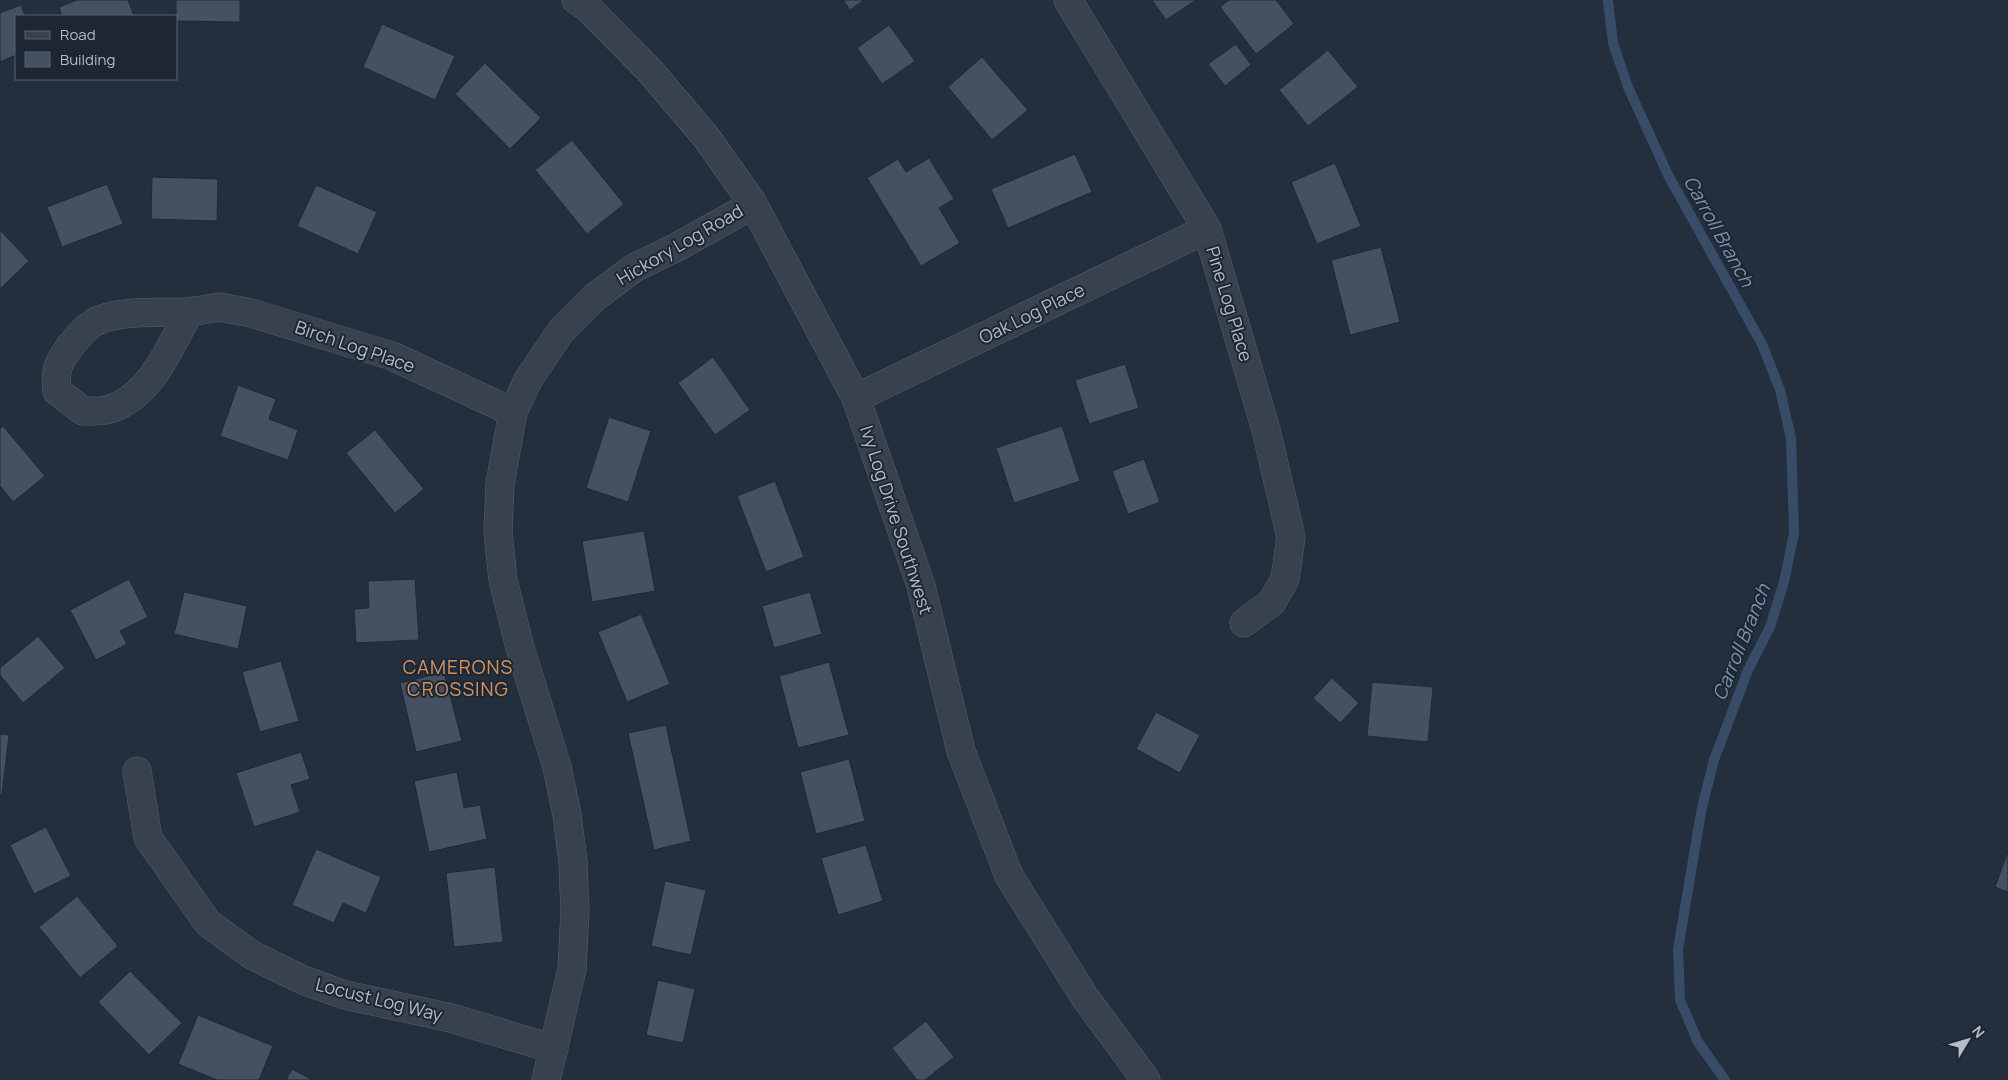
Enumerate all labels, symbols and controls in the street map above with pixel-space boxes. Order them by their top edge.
legend [15,15,178,80]
text: Road [60,24,96,45]
text: Building [60,49,115,70]
water label: Carroll Branch [1678,171,1761,292]
street label: Hickory Log Road [612,198,747,290]
street label: Pine Log Place [1201,243,1259,364]
street label: Oak Log Place [975,277,1088,349]
street label: Birch Log Place [292,314,418,378]
street label: Ivy Log Drive Southwest [855,422,939,617]
water label: Carroll Branch [1706,579,1776,704]
district label: CAMERONS CROSSING [403,654,513,702]
street label: Locust Log Way [313,972,446,1026]
north arrow [1943,1015,1993,1065]
text: N [1968,1022,1989,1042]

